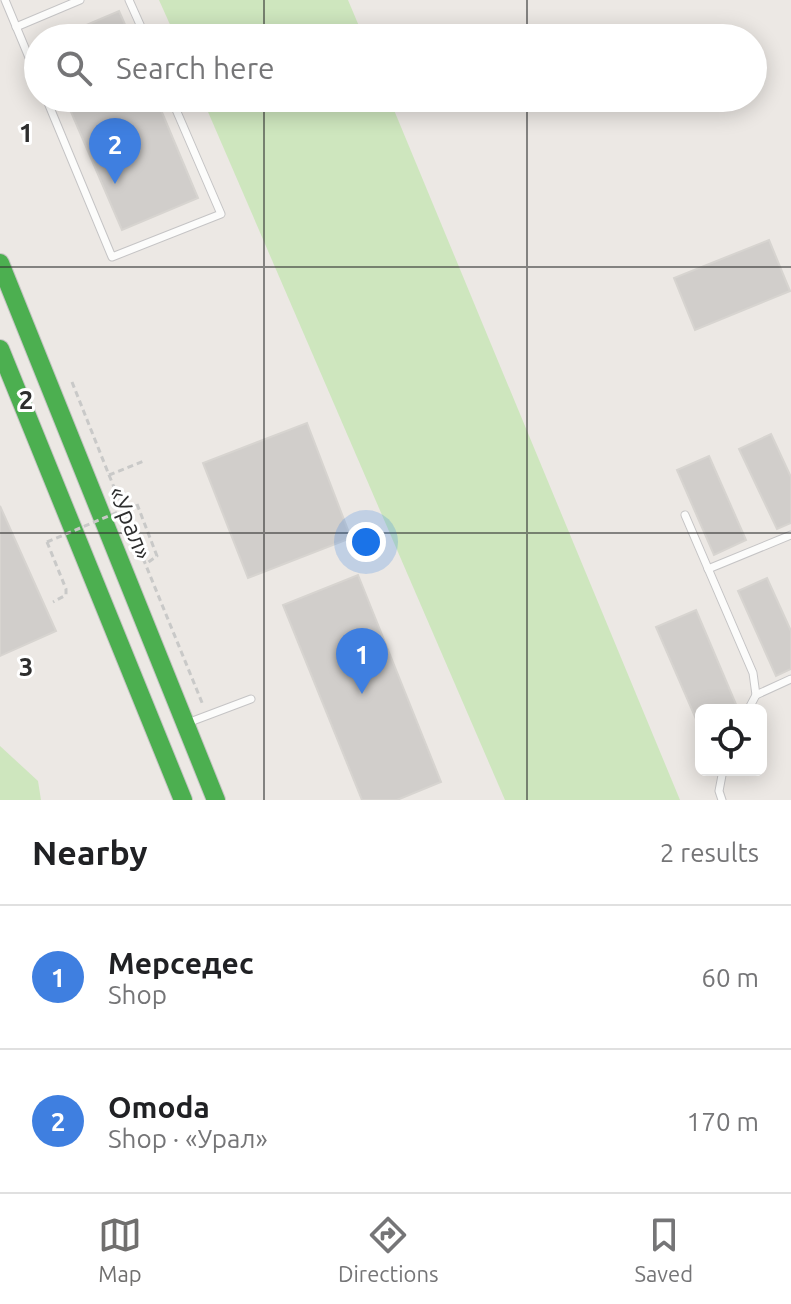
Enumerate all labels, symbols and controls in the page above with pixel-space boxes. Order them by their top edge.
search box [24,24,767,112]
icon: search [52,46,96,90]
text: Search here [116,51,275,85]
text: 1 [19,118,33,147]
pin: 2 [89,118,141,184]
text: 2 [19,385,33,414]
street label: «Урал» [104,482,157,563]
your location [346,522,386,562]
pin: 1 [336,628,388,694]
text: 3 [19,652,33,681]
map controls [695,704,767,776]
button: locate [695,704,767,776]
text: Nearby [32,833,147,871]
text: 2 results [660,838,759,867]
text: Мерседес [108,946,254,980]
text: 1 [51,963,65,992]
text: 60 m [701,963,759,992]
text: Shop [108,980,167,1009]
text: Omoda [108,1090,210,1124]
text: 2 [51,1107,65,1136]
text: 170 m [687,1107,759,1136]
text: Shop · «Урал» [108,1124,268,1153]
tab: Map [98,1213,142,1286]
tab: Directions [338,1213,439,1286]
tab: Saved [634,1213,693,1286]

